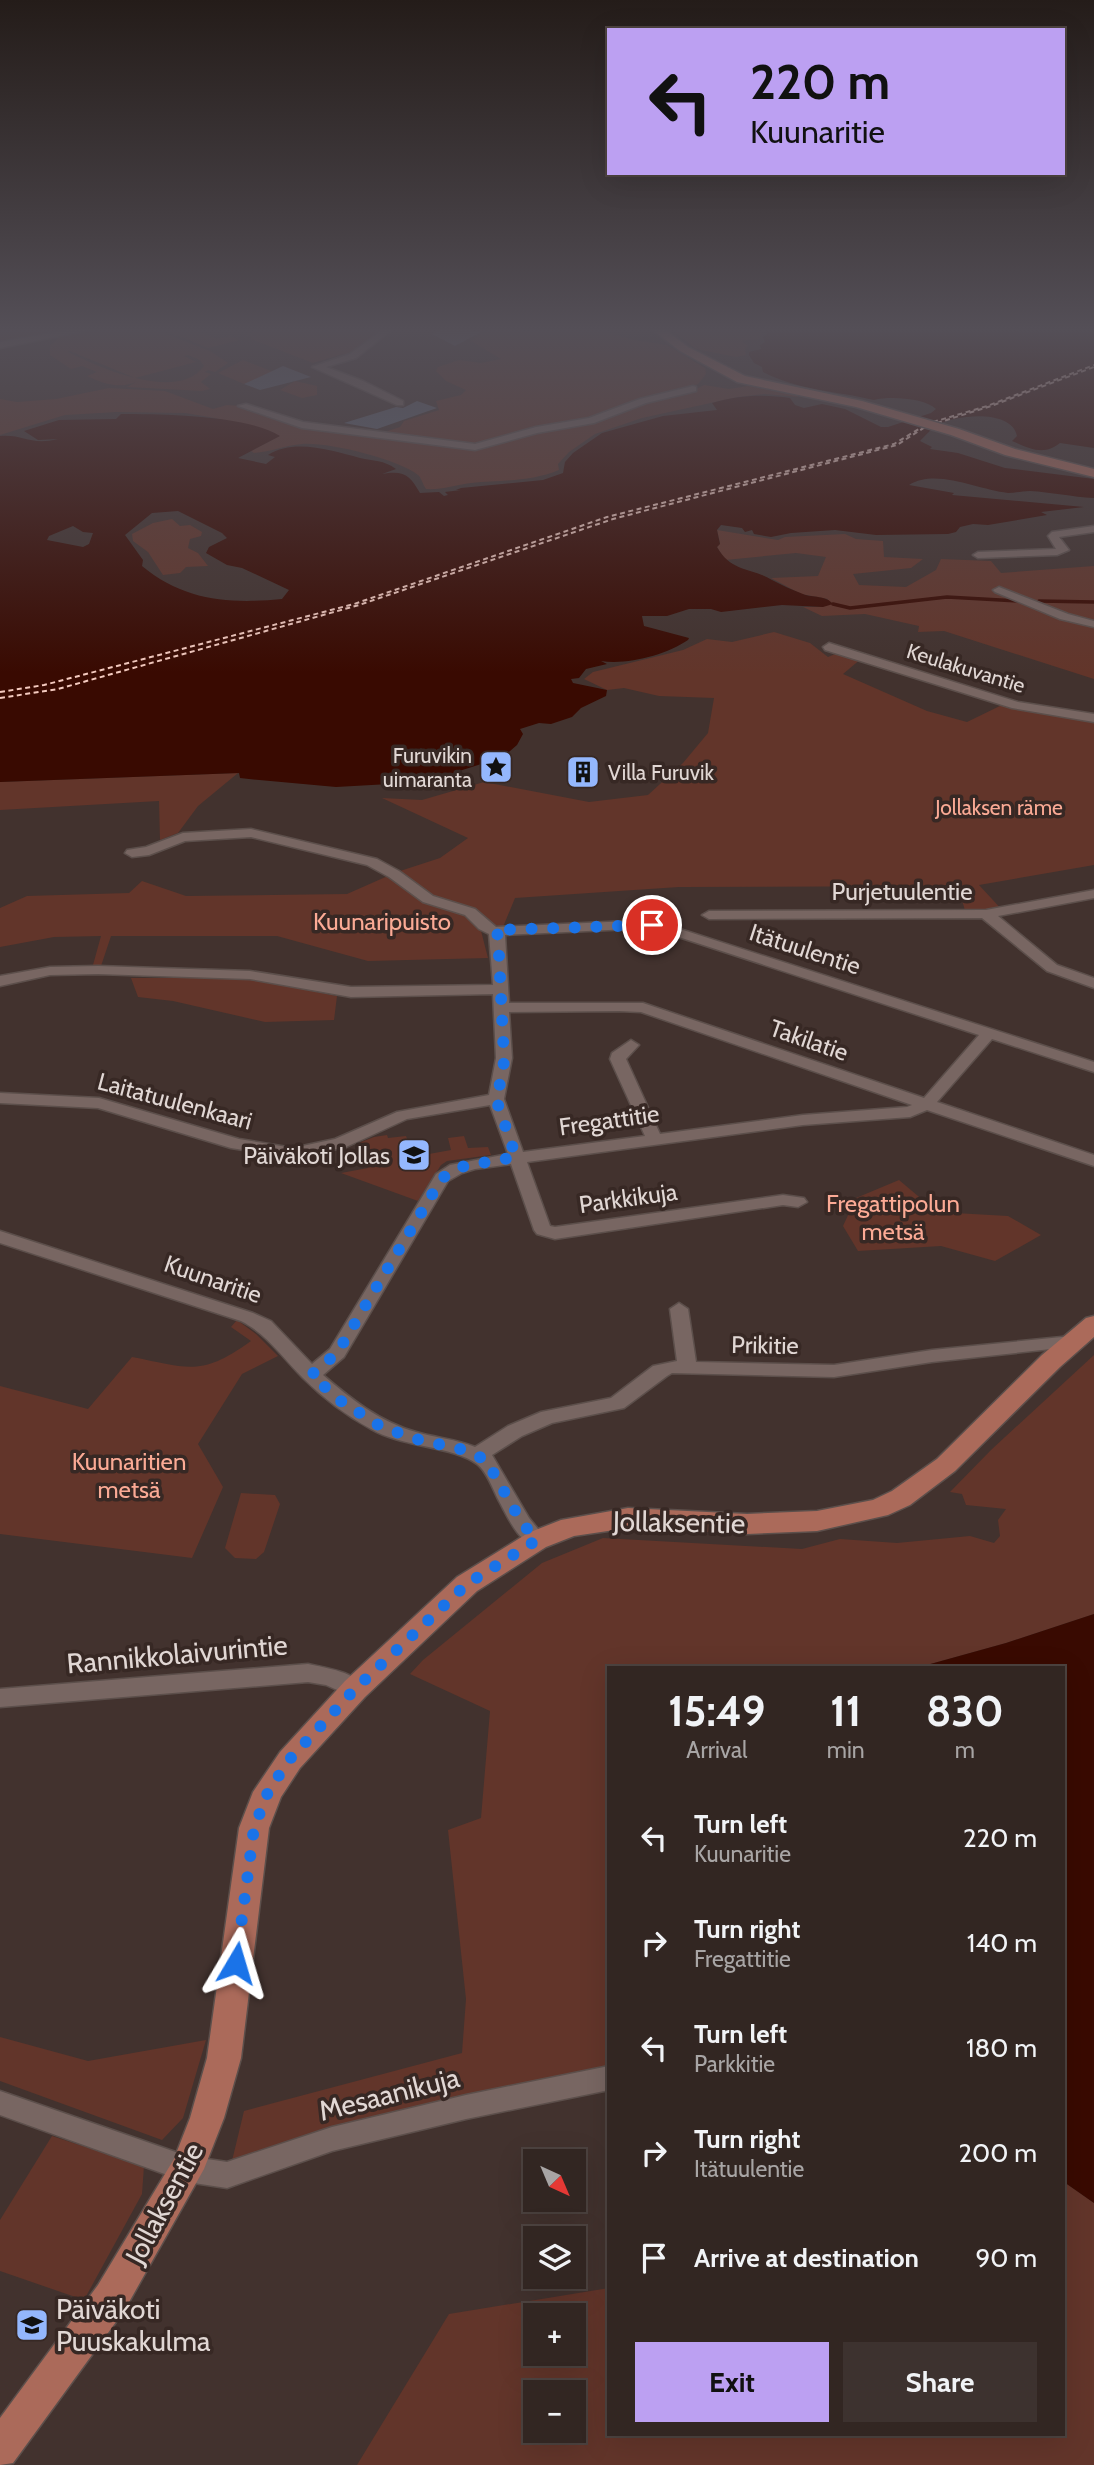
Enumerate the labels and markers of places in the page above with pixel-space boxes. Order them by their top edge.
place label: Furuvikin uimaranta [383,743,472,792]
place icon: Furuvikin uimaranta [477,748,515,786]
building icon: Villa Furuvik [564,753,602,791]
place label: Villa Furuvik [608,760,714,785]
pin [622,895,682,955]
school or university icon: Päiväkoti Jollas [395,1136,433,1174]
place label: Päiväkoti Jollas [243,1141,390,1170]
place label: Päiväkoti Puuskakulma [56,2292,211,2358]
school or university icon: Päiväkoti Puuskakulma [13,2306,51,2344]

